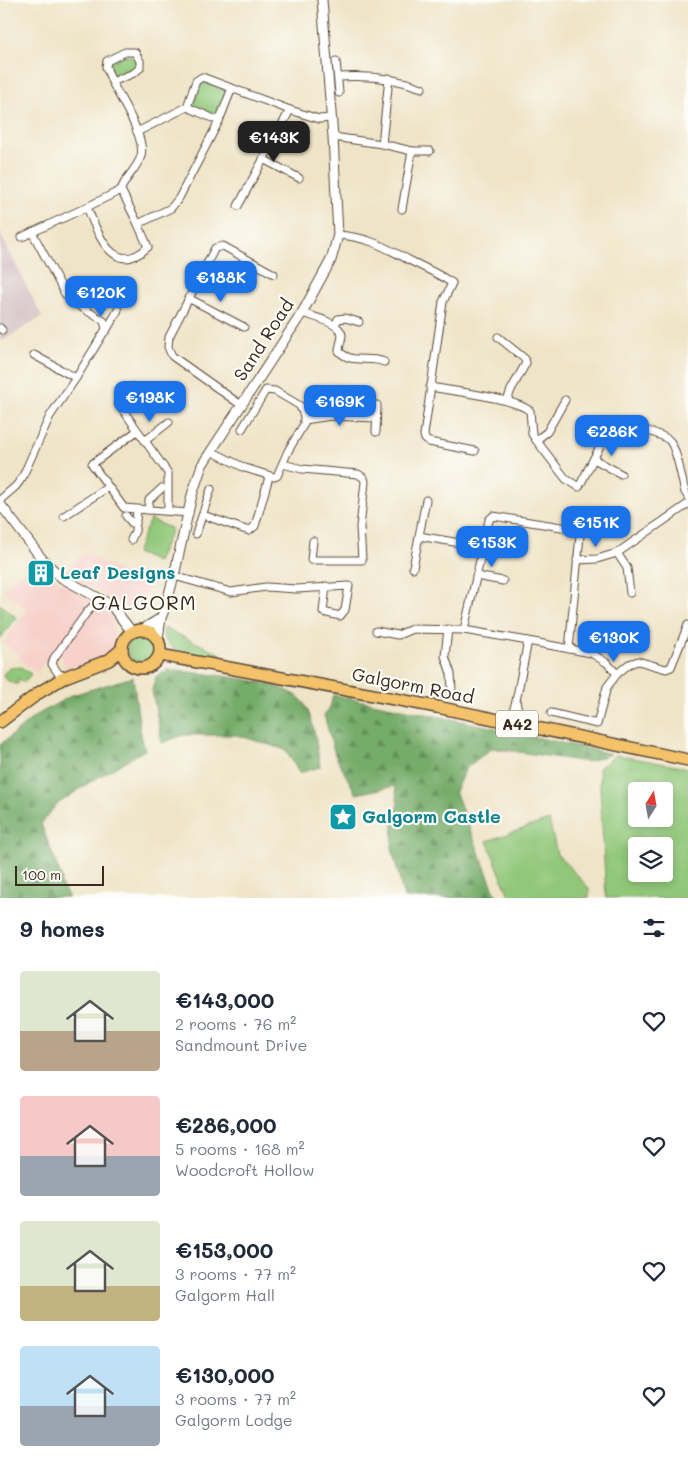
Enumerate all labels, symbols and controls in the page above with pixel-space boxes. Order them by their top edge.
pin: €143K [239,120,309,163]
text: €143K [249,126,299,147]
pin: €188K [186,260,256,303]
text: €188K [196,266,246,287]
pin: €120K [66,276,136,318]
text: €120K [76,281,126,302]
street label: Sand Road [228,294,299,385]
pin: €198K [115,380,185,423]
pin: €169K [305,384,375,427]
text: €198K [125,386,175,407]
text: €169K [315,390,365,411]
pin: €286K [577,414,647,457]
text: €286K [586,420,638,441]
pin: €151K [561,506,631,548]
text: €151K [572,511,620,532]
pin: €153K [457,526,527,568]
text: €153K [467,531,517,552]
building icon: Leaf Designs [26,558,56,588]
place label: Leaf Designs [60,560,175,584]
district label: GALGORM [91,589,197,615]
pin: €130K [579,620,649,663]
text: €130K [589,626,639,647]
street label: Galgorm Road [350,661,476,709]
road number: A42 [496,711,538,738]
north arrow [628,782,672,828]
map controls [628,782,673,882]
place icon: Galgorm Castle [328,802,358,832]
place label: Galgorm Castle [362,804,501,828]
button: layers [628,837,673,882]
scale bar [15,863,104,886]
text: 100 m [22,865,61,884]
icon: filters [640,914,668,942]
text: 9 homes [20,915,105,942]
text: €143,000 [175,986,274,1013]
icon: home [60,991,120,1051]
icon: heart [640,1007,668,1035]
text: 2 rooms · 76 m² [175,1013,296,1034]
text: Sandmount Drive [175,1034,307,1055]
text: €286,000 [175,1111,276,1138]
icon: home [60,1116,120,1176]
icon: heart [640,1132,668,1160]
text: 5 rooms · 168 m² [175,1138,305,1159]
text: Woodcroft Hollow [175,1159,314,1180]
text: €153,000 [175,1236,273,1263]
icon: home [60,1241,120,1301]
icon: heart [640,1257,668,1285]
text: 3 rooms · 77 m² [175,1263,296,1284]
text: Galgorm Hall [175,1284,275,1305]
text: €130,000 [175,1361,274,1388]
icon: home [60,1366,120,1426]
icon: heart [640,1382,668,1410]
text: 3 rooms · 77 m² [175,1388,296,1409]
text: Galgorm Lodge [175,1409,293,1430]

